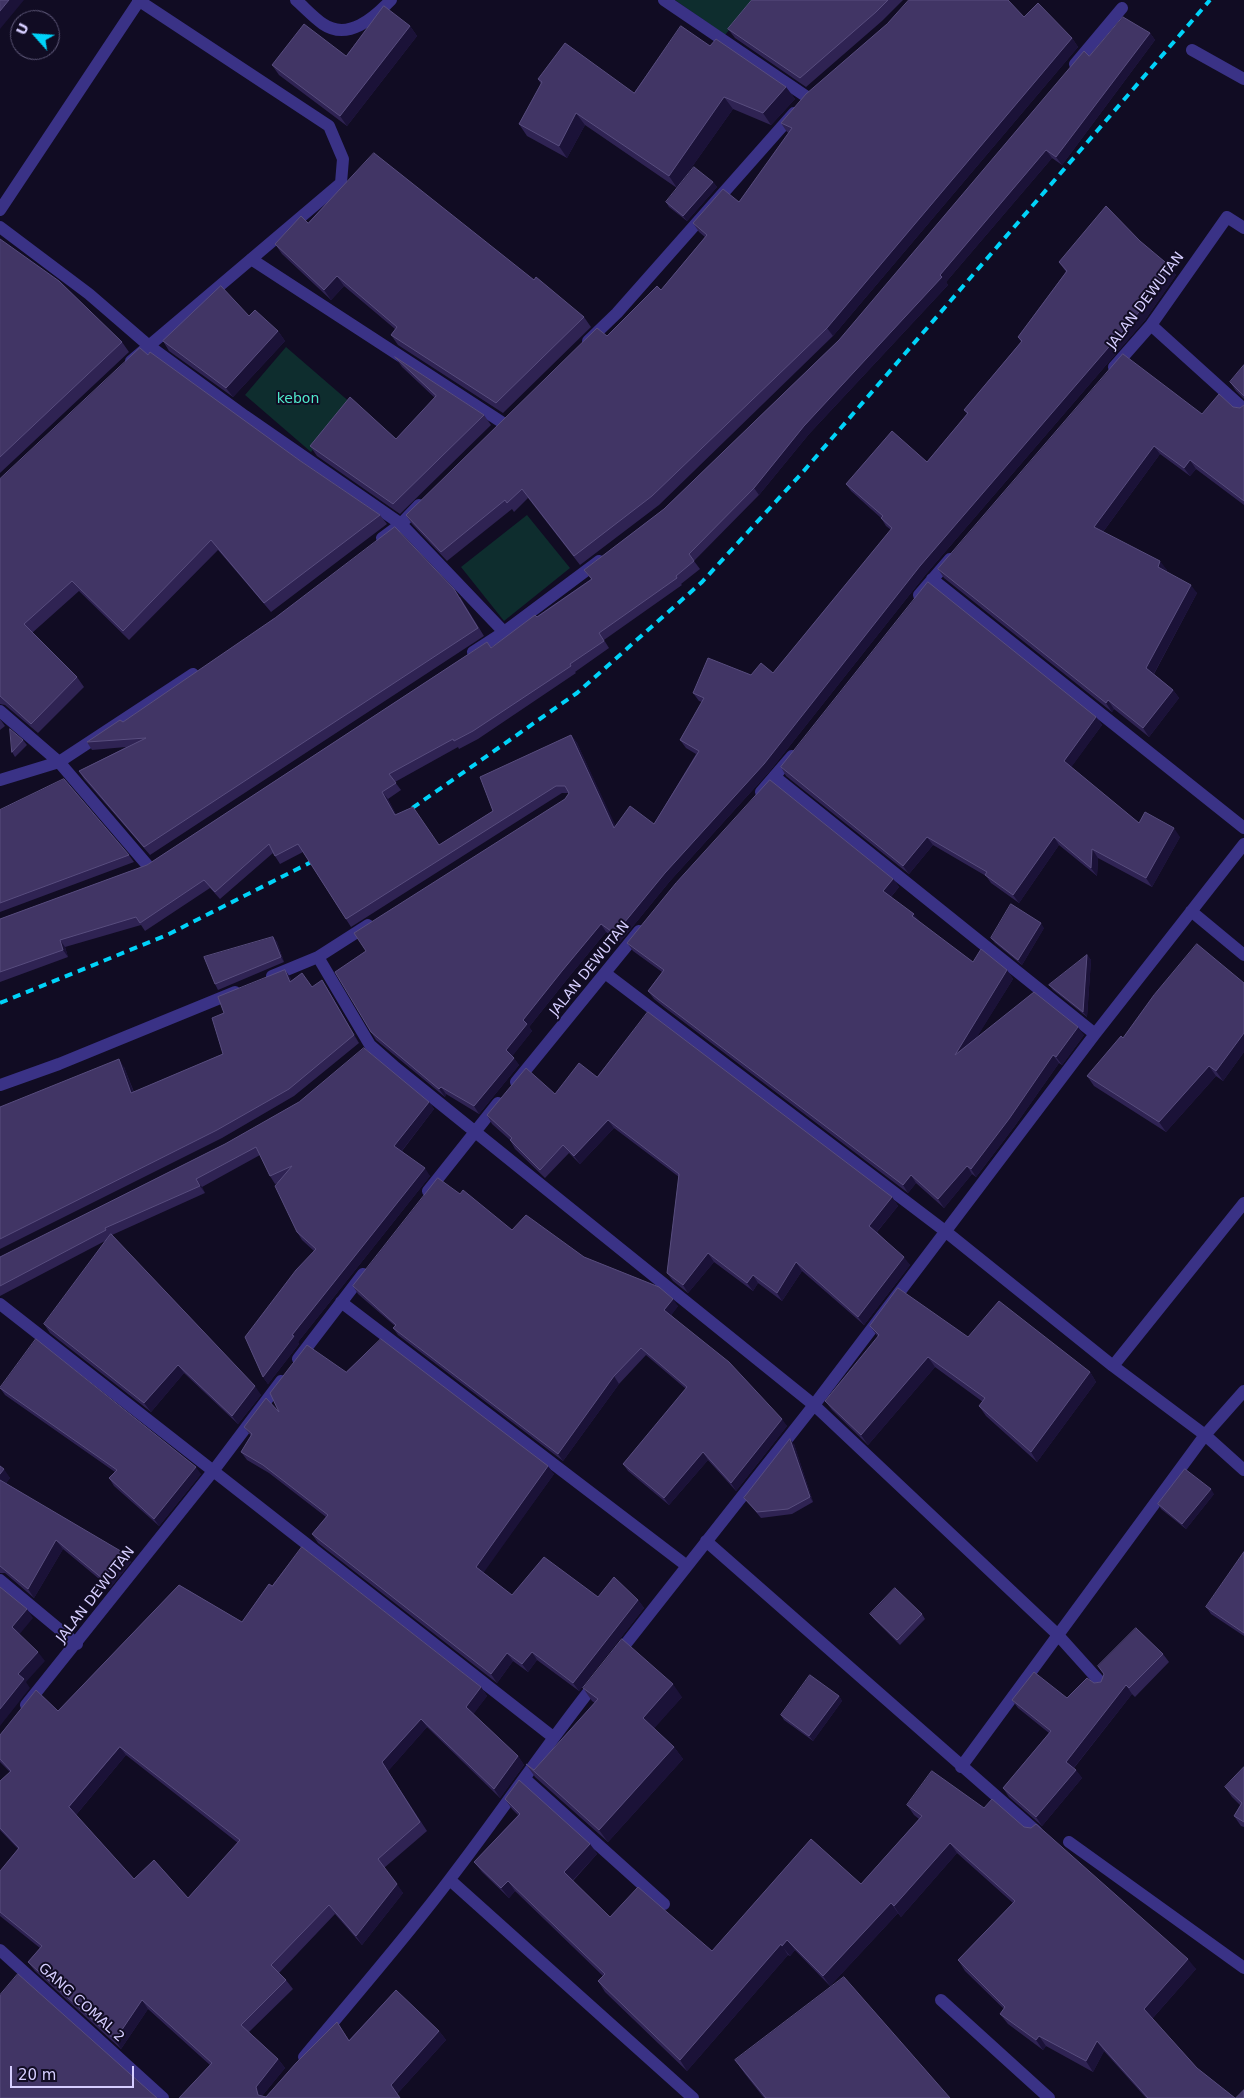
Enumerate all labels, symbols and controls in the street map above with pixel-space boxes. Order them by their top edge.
north arrow [10,10,60,60]
text: U [13,20,32,37]
street label: JALAN DEWUTAN [1104,249,1188,353]
park label: kebon [277,391,319,407]
street label: JALAN DEWUTAN [547,918,633,1020]
street label: JALAN DEWUTAN [53,1544,139,1646]
street label: GANG COMAL 2 [35,1960,127,2046]
scale bar [12,2056,136,2088]
text: 20 m [18,2066,56,2084]

